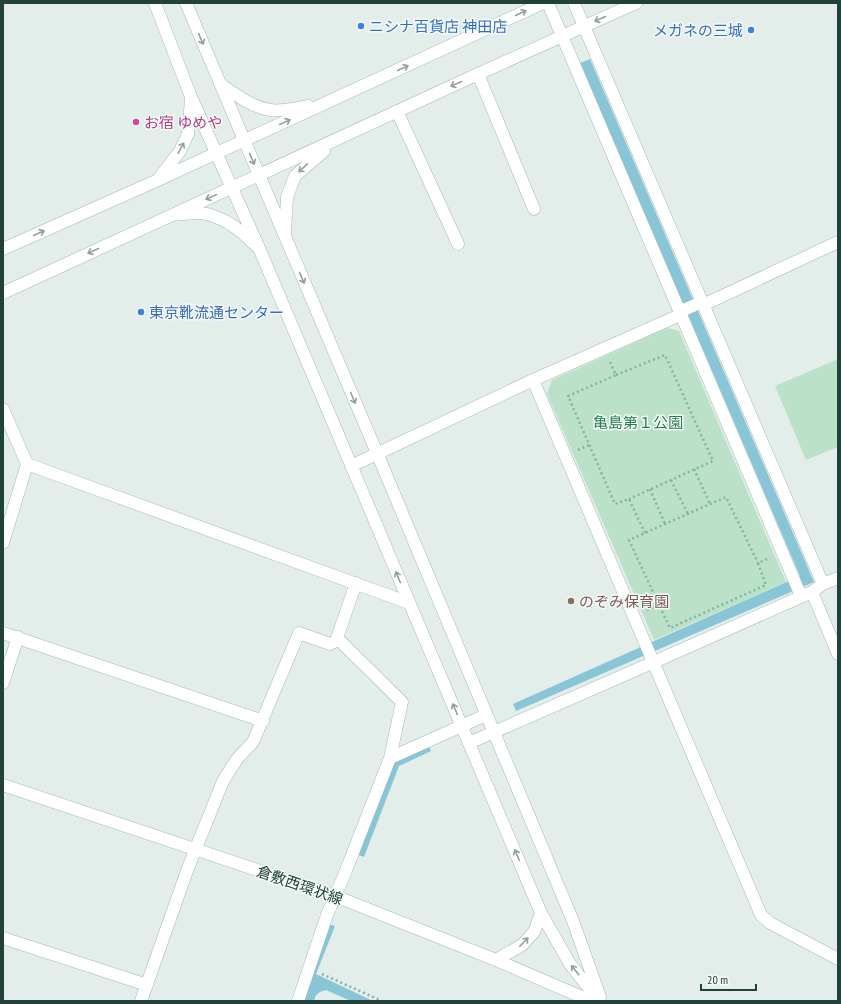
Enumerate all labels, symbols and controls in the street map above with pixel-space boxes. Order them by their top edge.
one-way arrow [514,9,526,16]
one-way arrow [594,16,606,23]
place label: ニシナ百貨店 神田店 [369,17,507,36]
marker: ニシナ百貨店 神田店 [356,21,366,31]
place label: メガネの三城 [653,21,743,40]
marker: メガネの三城 [746,25,756,35]
one-way arrow [198,32,205,44]
one-way arrow [396,64,408,71]
one-way arrow [450,81,462,88]
place label: お宿 ゆめや [144,113,222,132]
marker: お宿 ゆめや [131,117,141,127]
one-way arrow [278,118,290,125]
one-way arrow [178,142,185,154]
one-way arrow [248,152,256,164]
one-way arrow [298,164,308,173]
one-way arrow [205,194,217,201]
one-way arrow [32,229,44,236]
one-way arrow [87,248,99,255]
one-way arrow [299,272,307,284]
place label: 東京靴流通センター [149,303,284,322]
marker: 東京靴流通センター [136,307,146,317]
one-way arrow [350,391,358,403]
park label: 亀島第１公園 [593,413,683,432]
one-way arrow [394,571,401,583]
place label: のぞみ保育園 [579,592,669,611]
marker: のぞみ保育園 [566,596,576,606]
one-way arrow [450,704,458,716]
one-way arrow [512,849,520,861]
street label: 倉敷西環状線 [254,861,346,909]
one-way arrow [519,937,529,947]
one-way arrow [571,965,580,976]
scale bar [701,966,756,992]
text: 20 m [707,972,728,987]

